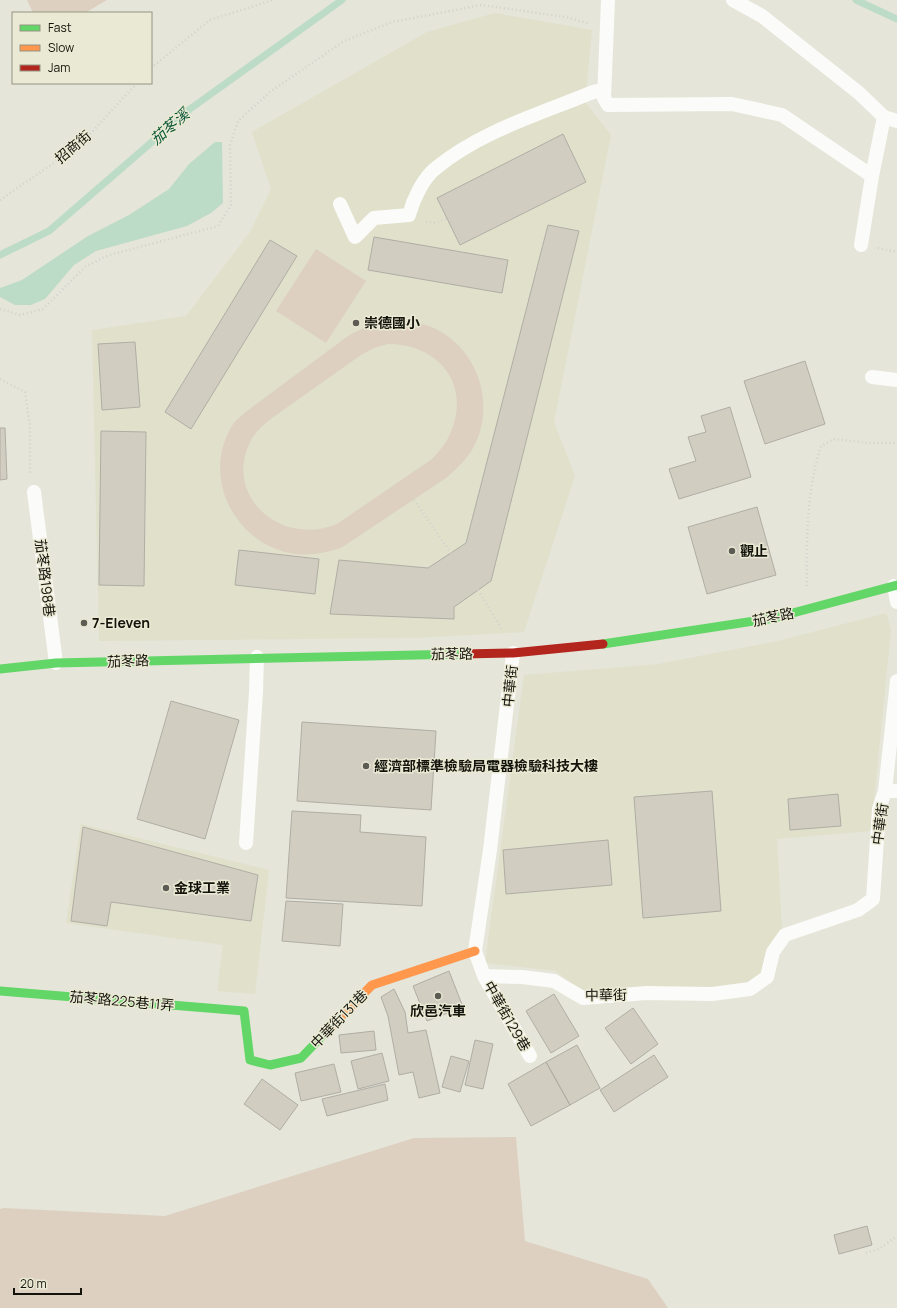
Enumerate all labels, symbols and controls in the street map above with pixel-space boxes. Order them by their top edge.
legend [12,12,152,84]
text: Fast [48,19,72,36]
text: Slow [48,39,74,56]
text: Jam [48,59,70,76]
water label: 茄苳溪 [146,103,195,149]
street label: 招商街 [50,126,95,167]
place label: 崇德國小 [364,313,420,332]
marker: 崇德國小 [351,318,361,328]
street label: 茄苳路198巷 [31,538,60,618]
place label: 觀止 [740,541,768,560]
marker: 觀止 [727,546,737,556]
street label: 茄苳路 [750,603,795,630]
place label: 7-Eleven [92,613,150,632]
marker: 7-Eleven [79,618,89,628]
street label: 茄苳路 [431,644,473,663]
street label: 茄苳路 [107,650,149,671]
street label: 中華街 [498,664,521,708]
place label: 經濟部標準檢驗局電器檢驗科技大樓 [374,756,598,775]
marker: 經濟部標準檢驗局電器檢驗科技大樓 [361,761,371,771]
street label: 中華街 [867,802,892,846]
place label: 金球工業 [174,878,230,897]
marker: 金球工業 [161,883,171,893]
street label: 中華街129巷 [480,977,535,1054]
street label: 中華街131巷 [306,985,371,1052]
street label: 中華街 [585,985,627,1004]
street label: 茄苳路225巷11弄 [69,986,175,1015]
marker: 欣邑汽車 [433,991,443,1001]
place label: 欣邑汽車 [410,1001,466,1020]
scale bar [14,1270,81,1296]
text: 20 m [20,1275,47,1292]

